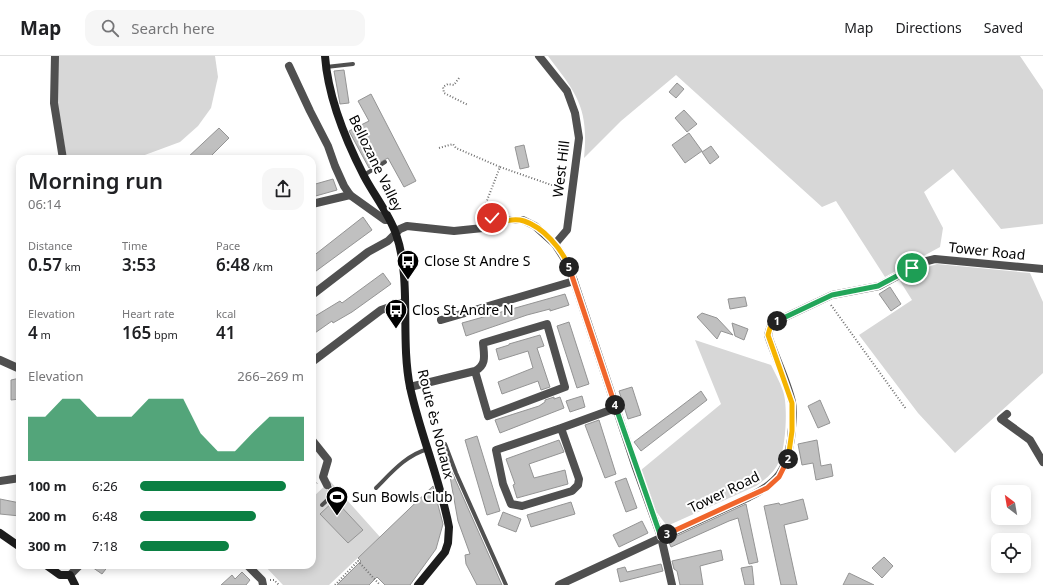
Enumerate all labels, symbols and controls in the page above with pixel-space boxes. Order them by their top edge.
search box [85,10,365,46]
text: Map [20,15,61,41]
icon: search [99,17,121,39]
text: Search here [131,18,215,38]
text: Map [844,18,873,37]
text: Directions [895,18,962,37]
text: Saved [984,18,1023,37]
street label: Bellozane Valley [345,111,408,215]
street label: West Hill [548,139,573,199]
text: Morning run [28,165,163,195]
button: share [262,168,304,210]
text: 06:14 [28,195,61,213]
pin [475,201,509,235]
icon: check [481,207,503,229]
street label: Tower Road [948,237,1026,264]
text: Distance [28,238,73,253]
text: Time [122,238,147,253]
text: Pace [216,238,240,253]
bus stop icon: Close St Andre S [395,248,421,281]
place label: Close St Andre S [424,251,531,270]
pin [895,251,929,285]
text: 0.57 [28,253,62,276]
text: 3:53 [122,253,156,276]
text: 6:48 [216,253,250,276]
pin: 5 [559,257,579,277]
icon: arrive [901,257,923,279]
text: km [62,259,81,274]
text: /km [250,259,273,274]
text: 5 [566,259,572,274]
bus stop icon: Clos St Andre N [383,297,409,330]
place label: Clos St Andre N [412,300,514,319]
text: Elevation [28,306,75,321]
text: Heart rate [122,306,175,321]
text: kcal [216,306,236,321]
pin: 1 [767,311,787,331]
text: 1 [774,313,780,328]
text: 4 [28,321,38,344]
text: 165 [122,321,151,344]
text: 41 [216,321,235,344]
text: m [38,327,51,342]
text: bpm [151,327,178,342]
text: Elevation [28,367,84,385]
text: 266–269 m [237,367,304,385]
street label: Route ès Nouaux [414,367,459,481]
pin: 4 [605,395,625,415]
text: 4 [612,397,618,412]
pin: 2 [778,449,798,469]
text: 2 [785,451,791,466]
street label: Tower Road [685,466,763,517]
text: 100 m [28,477,66,495]
text: 6:26 [92,477,118,495]
sports icon: Sun Bowls Club [324,484,350,517]
north arrow [991,485,1031,525]
map controls [991,485,1031,573]
place label: Sun Bowls Club [352,487,453,506]
text: 200 m [28,507,66,525]
text: 6:48 [92,507,118,525]
pin: 3 [657,524,677,544]
text: 3 [664,526,670,541]
button: locate [991,533,1031,573]
text: 300 m [28,537,66,555]
text: 7:18 [92,537,118,555]

